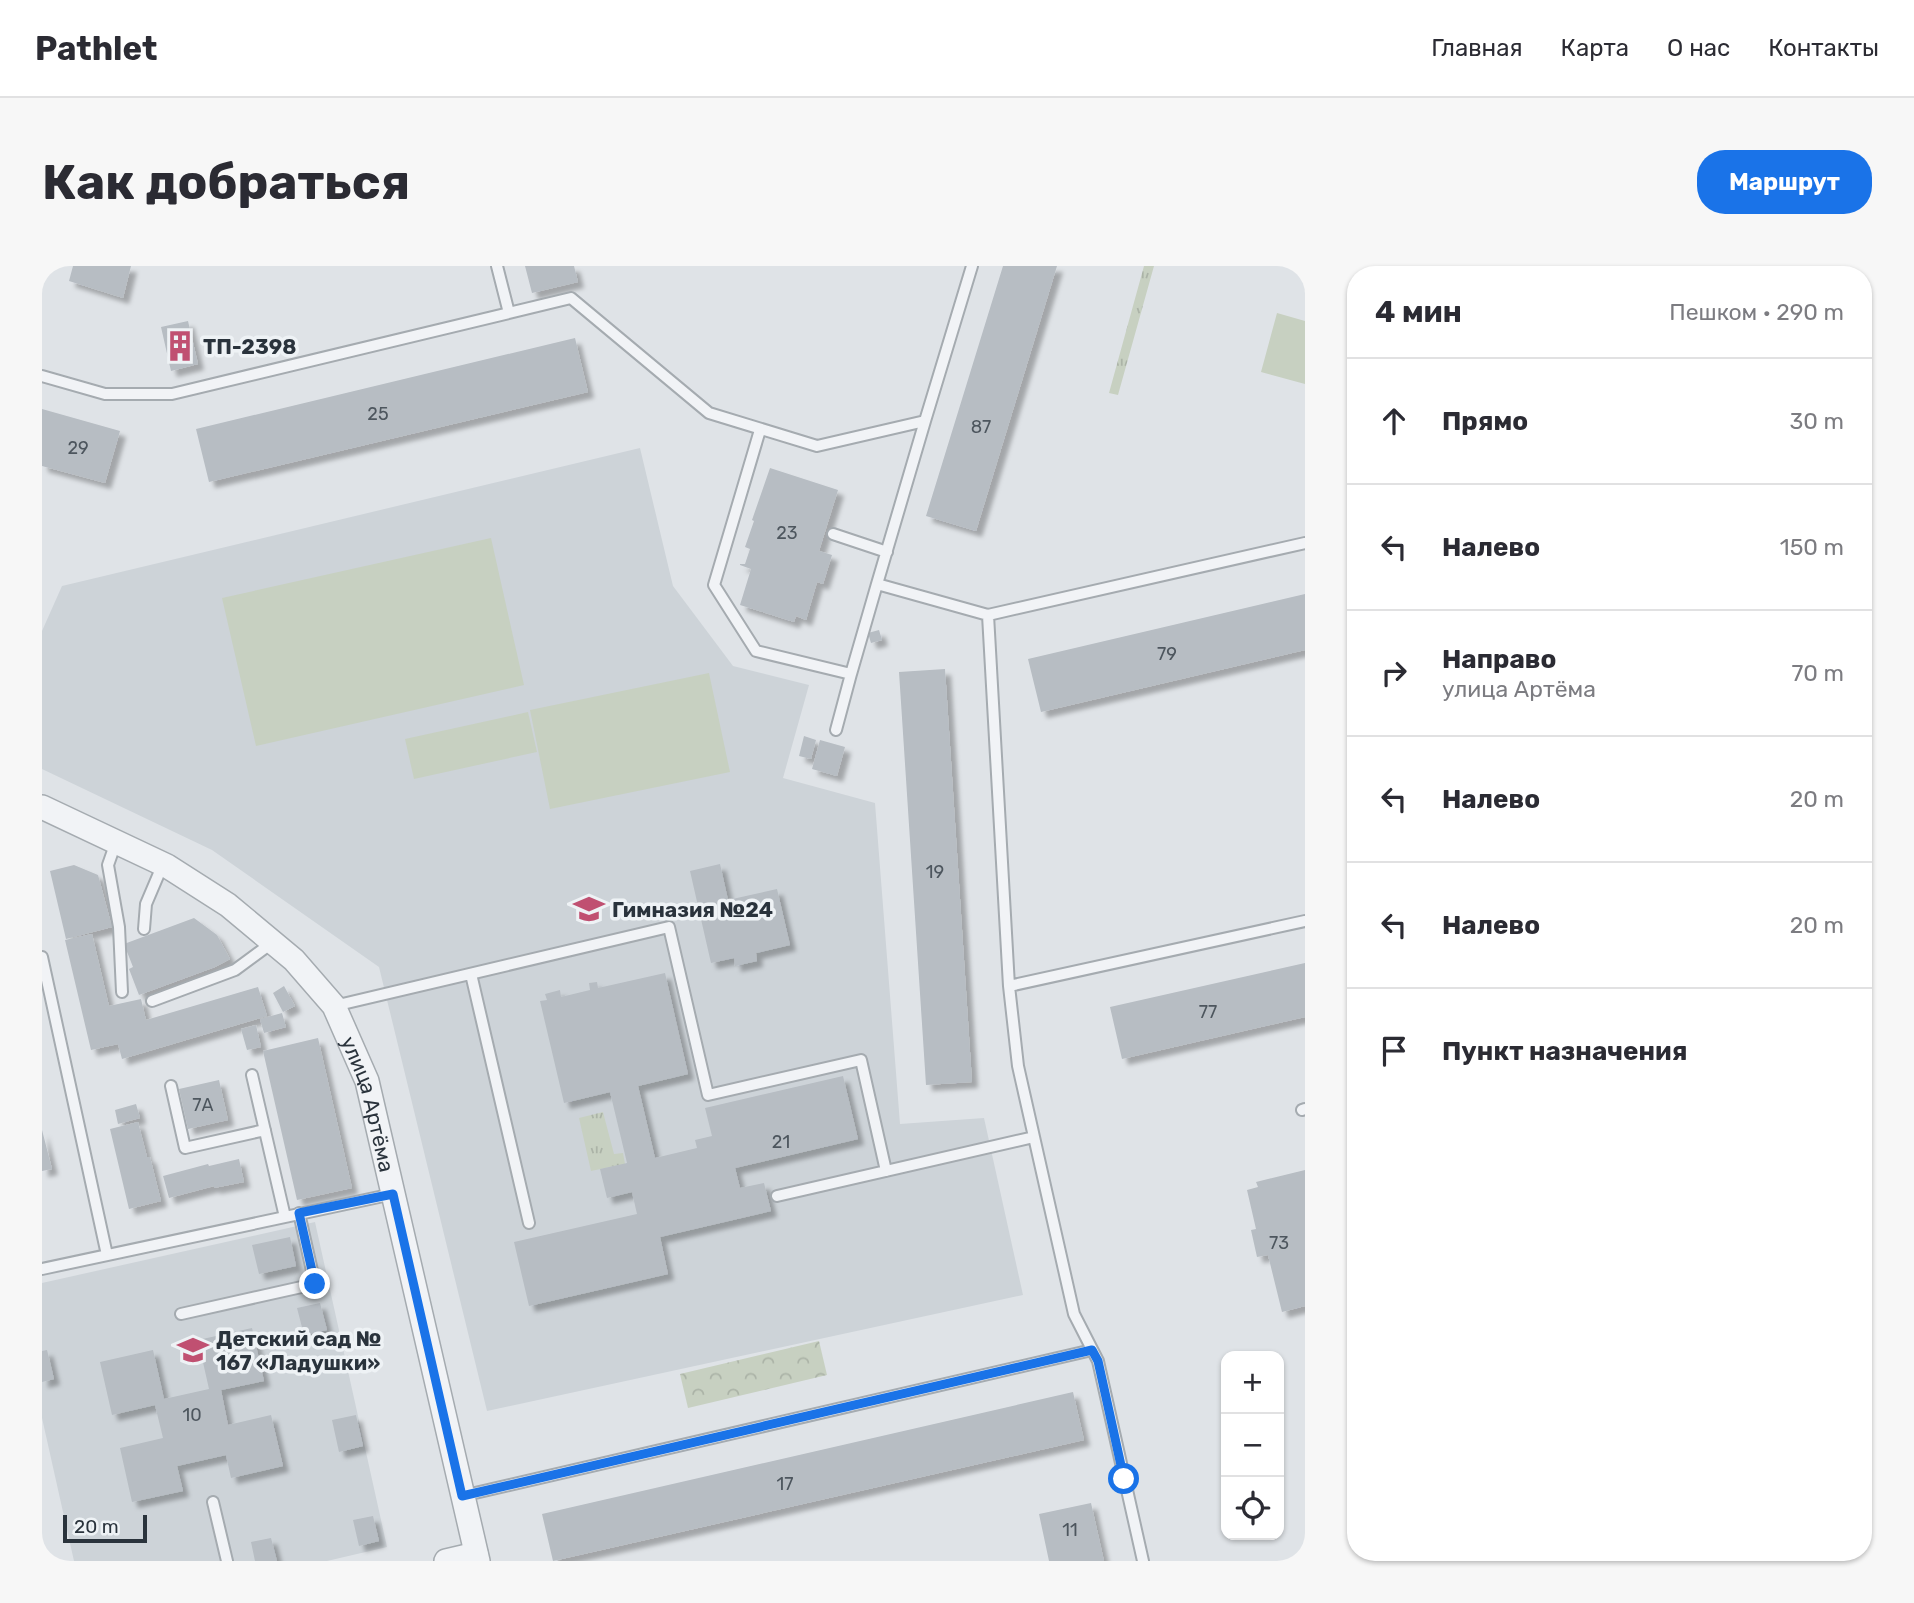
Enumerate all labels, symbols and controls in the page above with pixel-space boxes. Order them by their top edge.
text: Pathlet [35,29,158,68]
text: Главная [1431,34,1523,62]
text: Карта [1561,34,1629,62]
text: О нас [1667,34,1730,62]
text: Контакты [1768,34,1879,62]
button: Маршрут [1697,150,1872,214]
text: Как добраться [42,153,410,211]
text: 4 мин [1375,294,1462,330]
text: Пешком · 290 m [1669,298,1844,326]
building icon: ТП-2398 [163,329,197,363]
place label: ТП-2398 [203,334,296,359]
icon: ahead [1375,402,1413,440]
house number: 25 [367,403,389,425]
text: Прямо [1442,406,1528,437]
text: 30 m [1789,407,1844,435]
house number: 87 [971,416,991,438]
house number: 29 [67,437,89,459]
house number: 23 [776,522,798,544]
icon: left [1375,528,1413,566]
text: Налево [1442,532,1540,563]
text: 150 m [1780,533,1844,561]
house number: 79 [1157,643,1177,665]
text: Направо [1442,644,1556,675]
icon: right [1375,654,1413,692]
text: 70 m [1792,659,1844,687]
text: улица Артёма [1442,675,1596,703]
icon: left [1375,780,1413,818]
text: Налево [1442,784,1540,815]
text: 20 m [1790,785,1844,813]
house number: 19 [926,861,944,883]
school or university icon: Гимназия №24 [572,892,606,926]
place label: Гимназия №24 [612,897,773,922]
icon: left [1375,906,1413,944]
text: Налево [1442,910,1540,941]
text: 20 m [1790,911,1844,939]
house number: 77 [1199,1001,1217,1023]
street label: улица Артёма [336,1032,400,1174]
icon: arrive [1375,1032,1413,1070]
text: Пункт назначения [1442,1036,1687,1067]
house number: 7А [192,1094,214,1116]
house number: 21 [772,1131,790,1153]
house number: 73 [1269,1232,1289,1254]
route end [299,1268,330,1299]
place label: Детский сад № 167 «Ладушки» [216,1326,381,1375]
school or university icon: Детский сад № 167 «Ладушки» [176,1333,210,1367]
map controls [1221,1351,1284,1540]
button: + [1221,1351,1284,1414]
house number: 10 [182,1404,202,1426]
button: − [1221,1414,1284,1477]
route start [1108,1463,1139,1494]
house number: 17 [777,1473,793,1495]
button: locate [1221,1477,1284,1540]
scale bar [63,1512,147,1544]
text: 20 m [74,1515,119,1538]
house number: 11 [1062,1519,1078,1541]

